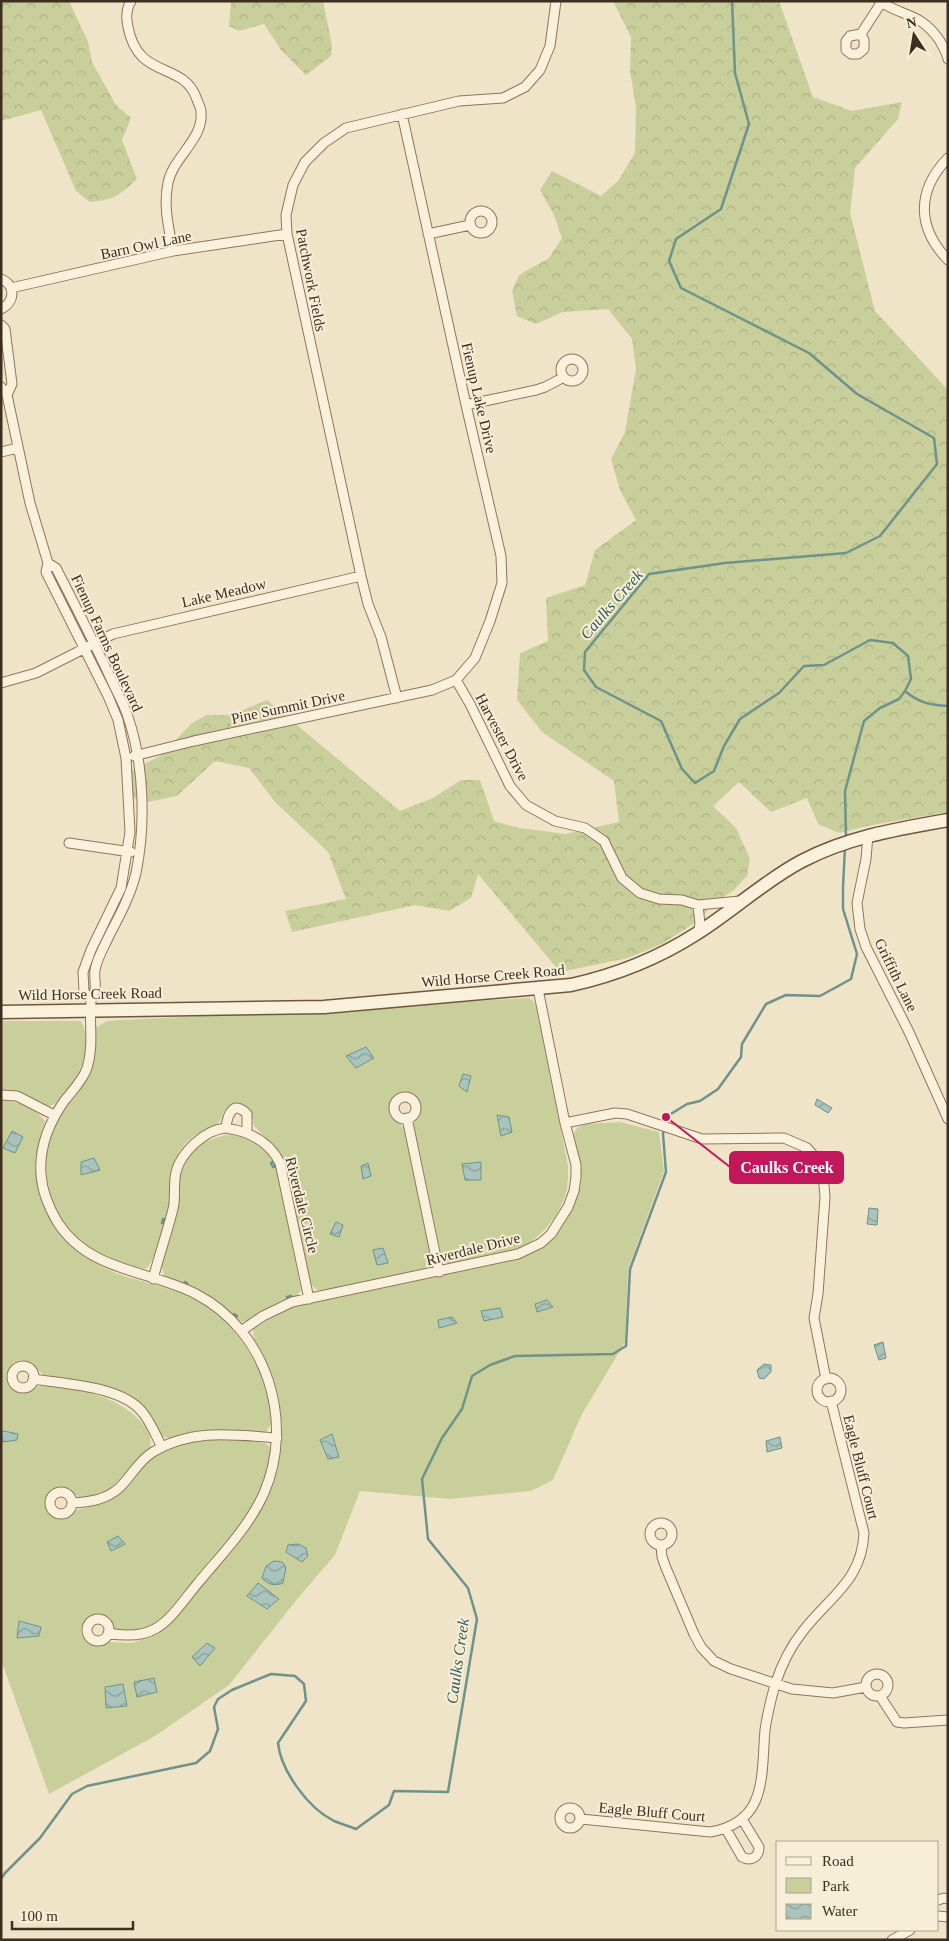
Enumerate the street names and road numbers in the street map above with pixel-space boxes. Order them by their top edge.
street label: Barn Owl Lane [99,227,193,262]
street label: Patchwork Fields [293,227,329,333]
street label: Fienup Lake Drive [458,341,500,455]
street label: Fienup Farms Boulevard [68,572,146,714]
street label: Lake Meadow [180,575,268,610]
street label: Pine Summit Drive [230,687,347,727]
street label: Harvester Drive [472,691,532,784]
street label: Griffith Lane [871,936,921,1014]
street label: Wild Horse Creek Road [421,962,566,990]
street label: Wild Horse Creek Road [18,985,163,1003]
street label: Riverdale Circle [282,1155,322,1255]
street label: Riverdale Drive [424,1230,522,1268]
street label: Eagle Bluff Court [840,1413,882,1522]
street label: Eagle Bluff Court [598,1799,707,1825]

